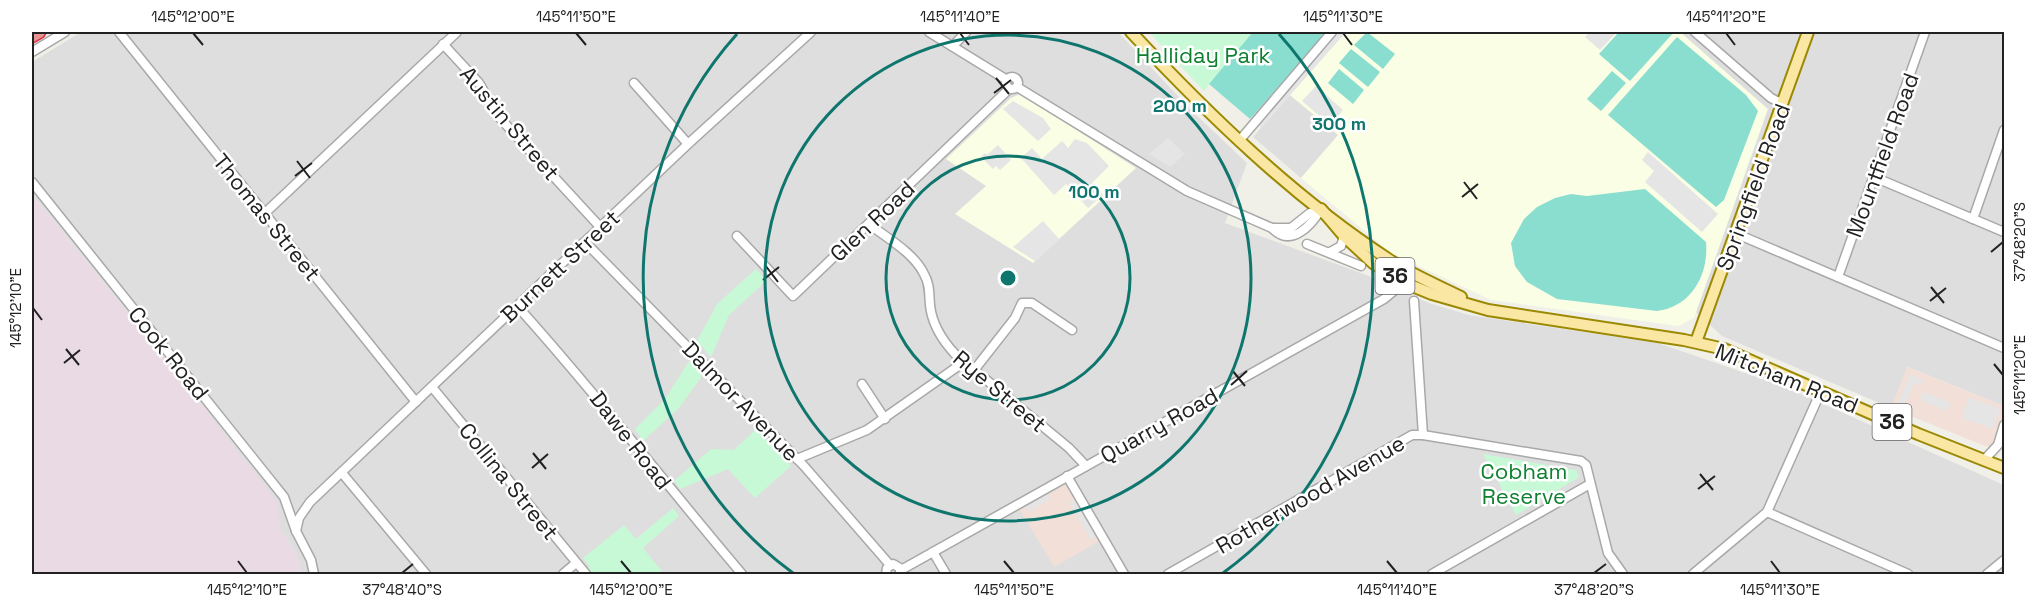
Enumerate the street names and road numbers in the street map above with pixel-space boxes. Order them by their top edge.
street label: Austin Street [454,60,566,186]
street label: Mountfield Road [1839,69,1925,241]
street label: Springfield Road [1710,100,1796,274]
street label: Thomas Street [207,148,327,286]
street label: Glen Road [824,175,920,267]
street label: Burnett Street [495,204,625,328]
road number: 36 [1376,258,1414,294]
street label: Cook Road [123,300,215,406]
street label: Dalmor Avenue [677,335,805,467]
street label: Mitcham Road [1711,337,1863,419]
street label: Rye Street [948,344,1052,438]
street label: Quarry Road [1095,381,1223,469]
street label: Dawe Road [584,385,678,495]
road number: 36 [1872,404,1912,440]
street label: Collina Street [453,417,565,545]
street label: Rotherwood Avenue [1210,428,1410,560]

